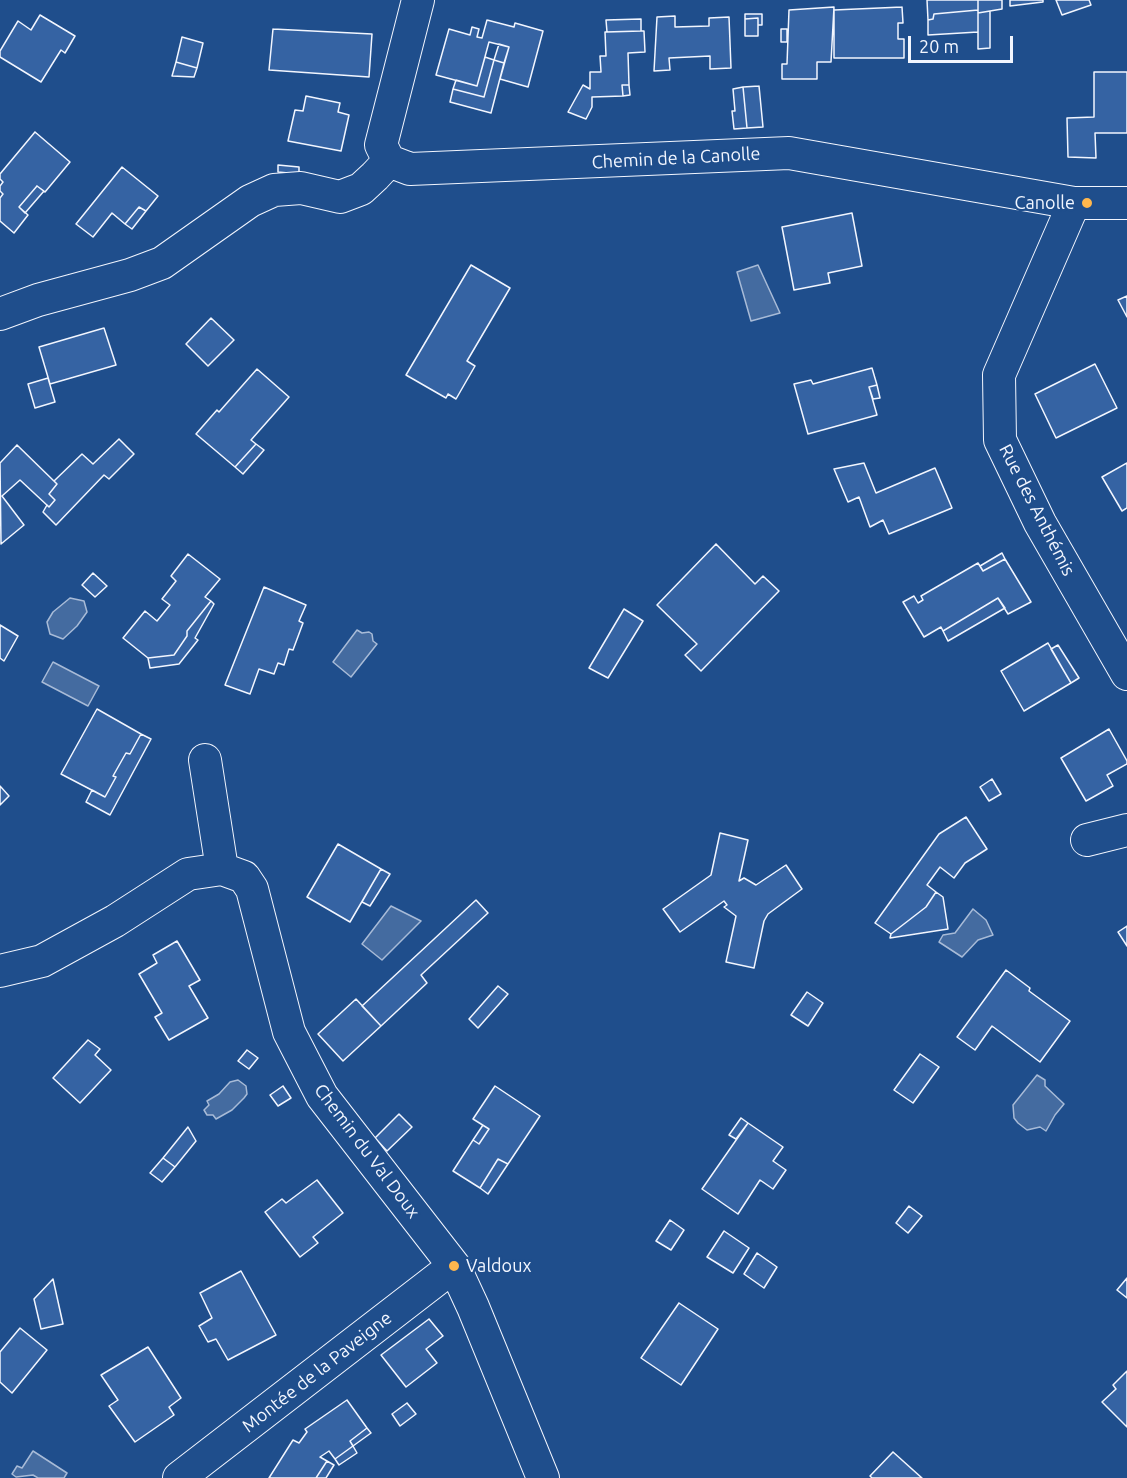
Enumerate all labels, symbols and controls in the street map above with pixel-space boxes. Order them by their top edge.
scale bar [911,24,1016,62]
text: 20 m [919,36,959,56]
street label: Chemin de la Canolle [591,143,761,173]
place label: Canolle [1015,192,1075,214]
marker: Canolle [1080,196,1094,210]
street label: Rue des Anthémis [994,441,1080,579]
street label: Chemin du Val Doux [310,1080,424,1222]
place label: Valdoux [466,1255,532,1277]
marker: Valdoux [447,1259,461,1273]
street label: Montée de la Paveigne [238,1307,396,1437]

